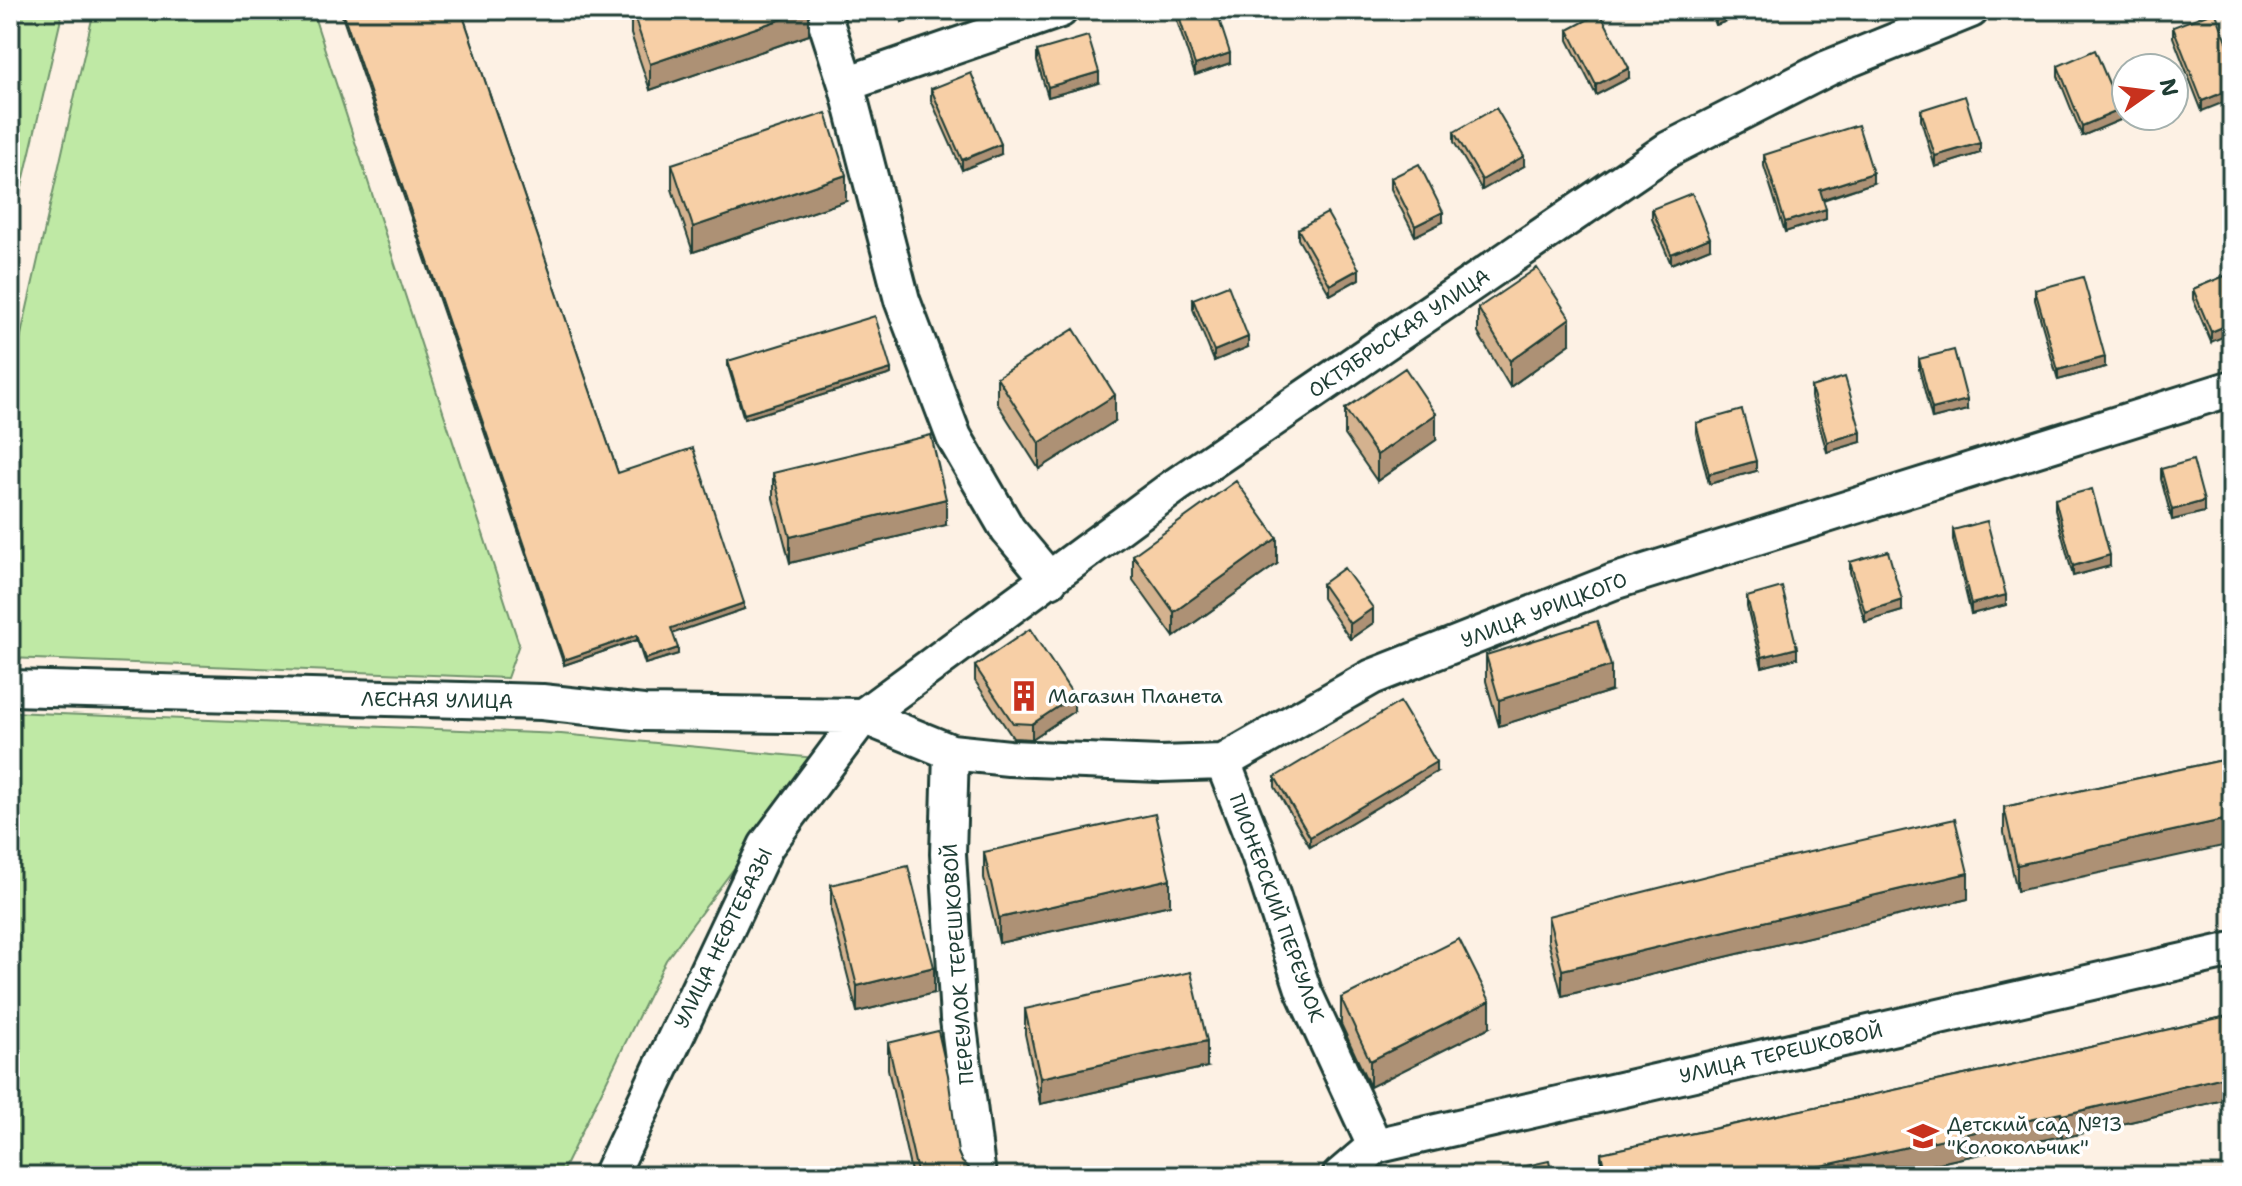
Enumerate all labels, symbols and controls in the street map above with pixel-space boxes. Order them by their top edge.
north arrow [2110,52,2190,132]
text: N [2153,75,2185,99]
street label: ОКТЯБРЬСКАЯ УЛИЦА [1303,263,1495,403]
street label: УЛИЦА УРИЦКОГО [1457,566,1631,654]
building icon: Магазин Планета [1007,679,1041,713]
place label: Магазин Планета [1048,683,1223,709]
street label: ЛЕСНАЯ УЛИЦА [361,686,513,714]
street label: ПИОНЕРСКИЙ ПЕРЕУЛОК [1224,790,1331,1026]
street label: ПЕРЕУЛОК ТЕРЕШКОВОЙ [937,843,979,1085]
street label: УЛИЦА НЕФТЕБАЗЫ [668,844,778,1032]
street label: УЛИЦА ТЕРЕШКОВОЙ [1677,1017,1885,1089]
place label: Детский сад №13 "Колокольчик" [1947,1111,2123,1160]
school or university icon: Детский сад №13 "Колокольчик" [1906,1119,1940,1153]

